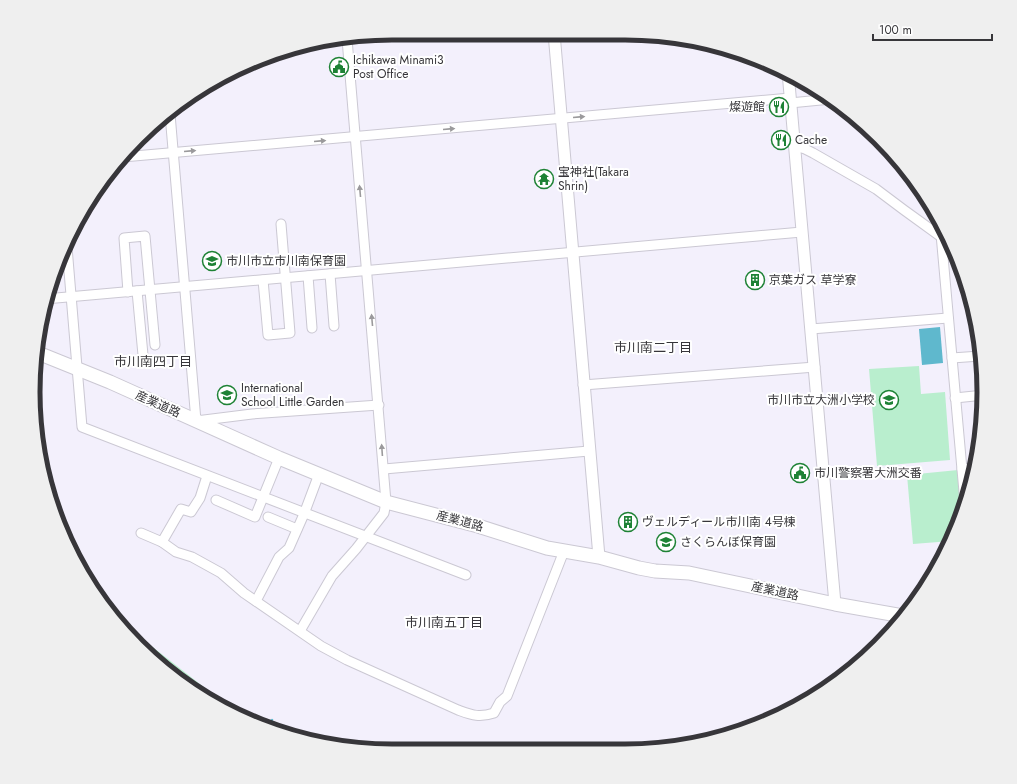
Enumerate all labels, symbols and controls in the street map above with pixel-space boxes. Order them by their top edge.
scale bar [873,16,992,42]
text: 100 m [879,21,912,39]
place label: Ichikawa Minami3 Post Office [353,51,444,83]
public building icon: Ichikawa Minami3 Post Office [328,56,350,78]
restaurant icon: 燦遊館 [768,96,790,118]
place label: 燦遊館 [729,98,765,116]
one-way arrow [573,114,585,121]
one-way arrow [443,126,455,132]
restaurant icon: Cache [770,129,792,151]
place label: Cache [795,131,827,149]
one-way arrow [314,137,326,144]
one-way arrow [184,148,196,155]
place label: 宝神社(Takara Shrin) [558,163,629,195]
temple icon: 宝神社(Takara Shrin) [533,168,555,190]
one-way arrow [357,184,364,197]
school or university icon: 市川市立市川南保育園 [201,250,223,272]
place label: 市川市立市川南保育園 [226,252,346,270]
building icon: 京葉ガス 草学寮 [744,269,766,291]
place label: 京葉ガス 草学寮 [769,271,857,289]
one-way arrow [368,314,375,326]
district label: 市川南二丁目 [614,338,692,357]
district label: 市川南四丁目 [114,352,192,371]
place label: International School Little Garden [241,379,344,411]
school or university icon: International School Little Garden [216,384,238,406]
street label: 産業道路 [132,386,184,422]
school or university icon: 市川市立大洲小学校 [878,389,900,411]
place label: 市川市立大洲小学校 [767,391,875,409]
one-way arrow [379,444,386,456]
public building icon: 市川警察署大洲交番 [789,462,811,484]
place label: 市川警察署大洲交番 [814,464,922,482]
street label: 産業道路 [434,506,486,536]
building icon: ヴェルディール市川南 4号棟 [617,511,639,533]
place label: ヴェルディール市川南 4号棟 [642,513,796,531]
school or university icon: さくらんぼ保育園 [655,531,677,553]
place label: さくらんぼ保育園 [680,533,776,551]
street label: 産業道路 [750,577,800,605]
district label: 市川南五丁目 [405,613,483,632]

